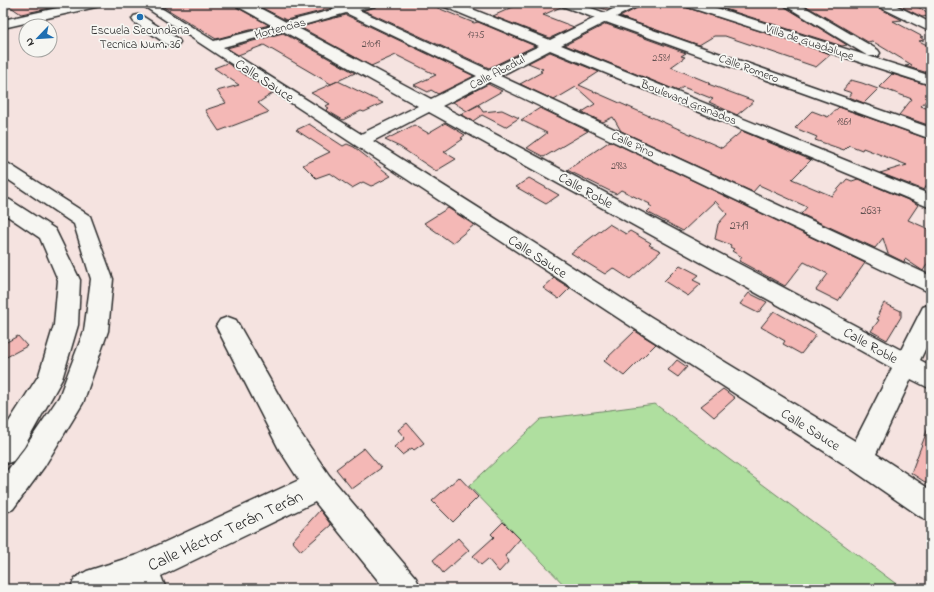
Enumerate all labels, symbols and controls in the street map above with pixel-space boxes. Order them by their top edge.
marker: Escuela Secundaria Tecnica Num. 36 [135,12,145,22]
street label: Hortencias [253,13,308,44]
north arrow [18,18,58,58]
street label: Villa de Guadalupe [762,20,857,66]
place label: Escuela Secundaria Tecnica Num. 36 [90,22,190,54]
house number: 1775 [467,28,485,43]
text: N [21,35,39,49]
house number: 21019 [362,37,380,52]
street label: Calle Romero [716,50,781,88]
street label: Calle Abedul [467,51,528,95]
house number: 2581 [652,51,670,66]
street label: Calle Sauce [230,54,298,109]
street label: Boulevard Granados [637,75,739,130]
house number: 1861 [837,115,851,130]
street label: Calle Pino [608,127,657,163]
house number: 2983 [611,159,627,174]
street label: Calle Roble [554,168,617,215]
house number: 2637 [860,202,882,220]
house number: 2719 [730,217,749,235]
street label: Calle Sauce [503,230,571,285]
street label: Calle Roble [839,323,902,370]
street label: Calle Sauce [776,404,845,457]
street label: Calle Héctor Terán Terán [144,484,307,578]

